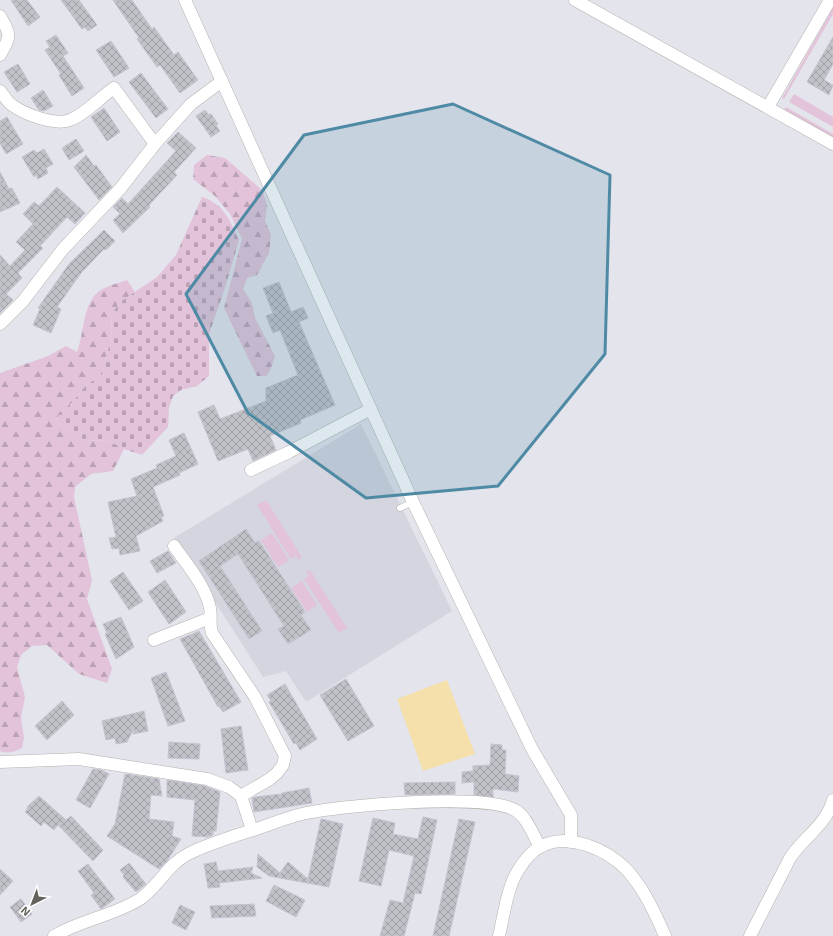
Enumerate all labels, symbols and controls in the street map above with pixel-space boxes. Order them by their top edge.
north arrow [12,884,52,924]
text: N [18,904,32,919]

